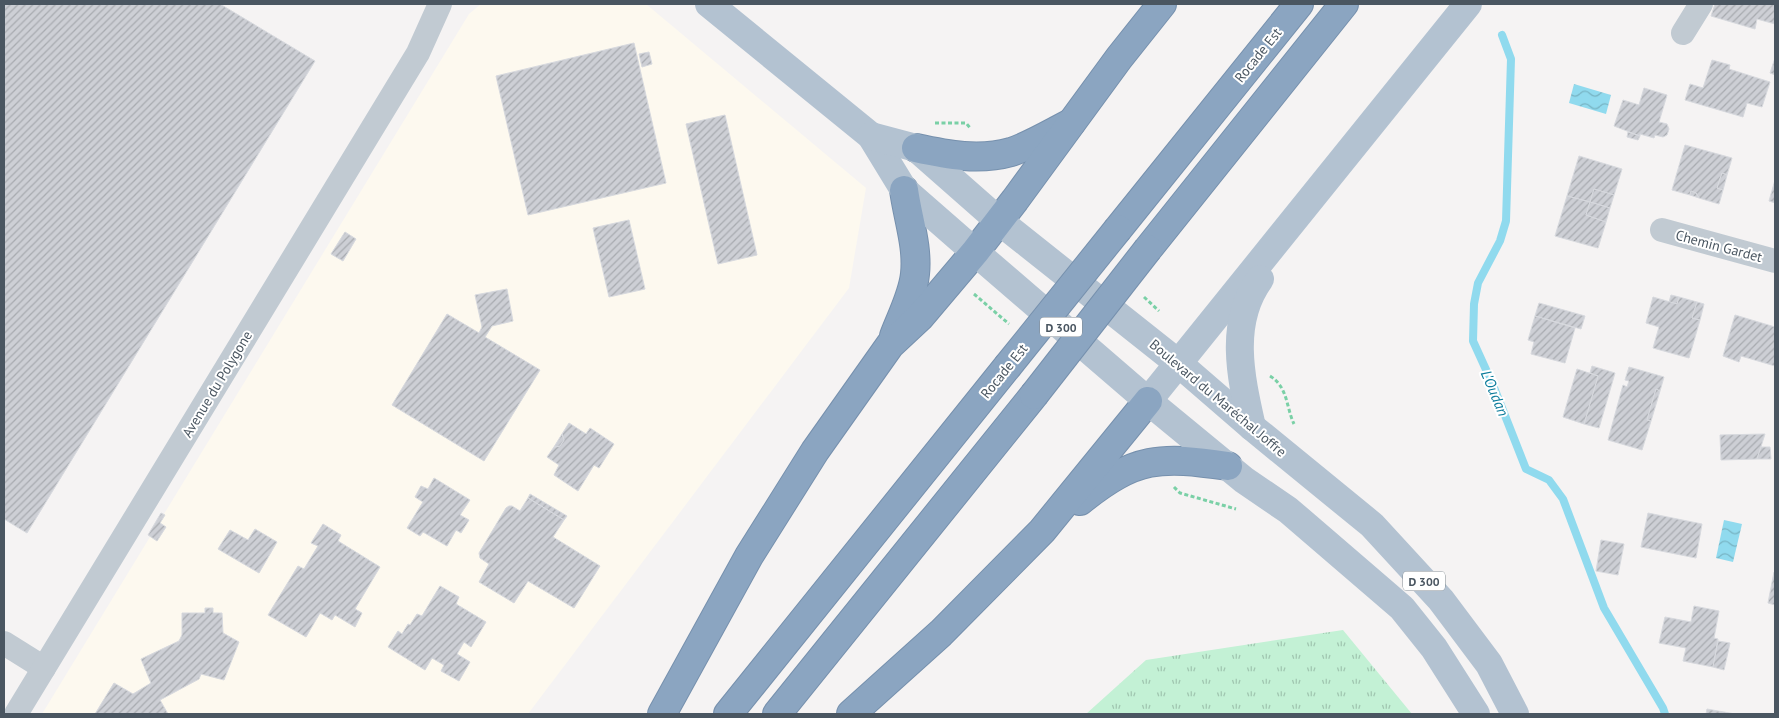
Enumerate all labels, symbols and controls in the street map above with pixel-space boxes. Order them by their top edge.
street label: Rocade Est [1231,24,1286,86]
street label: Chemin Gardet [1674,226,1765,266]
road number: D 300 [1040,318,1082,337]
street label: Avenue du Polygone [178,327,256,441]
street label: Boulevard du Maréchal Joffre [1146,335,1290,461]
street label: Rocade Est [977,340,1032,402]
water label: L'Oudan [1477,367,1513,419]
road number: D 300 [1403,572,1445,590]

